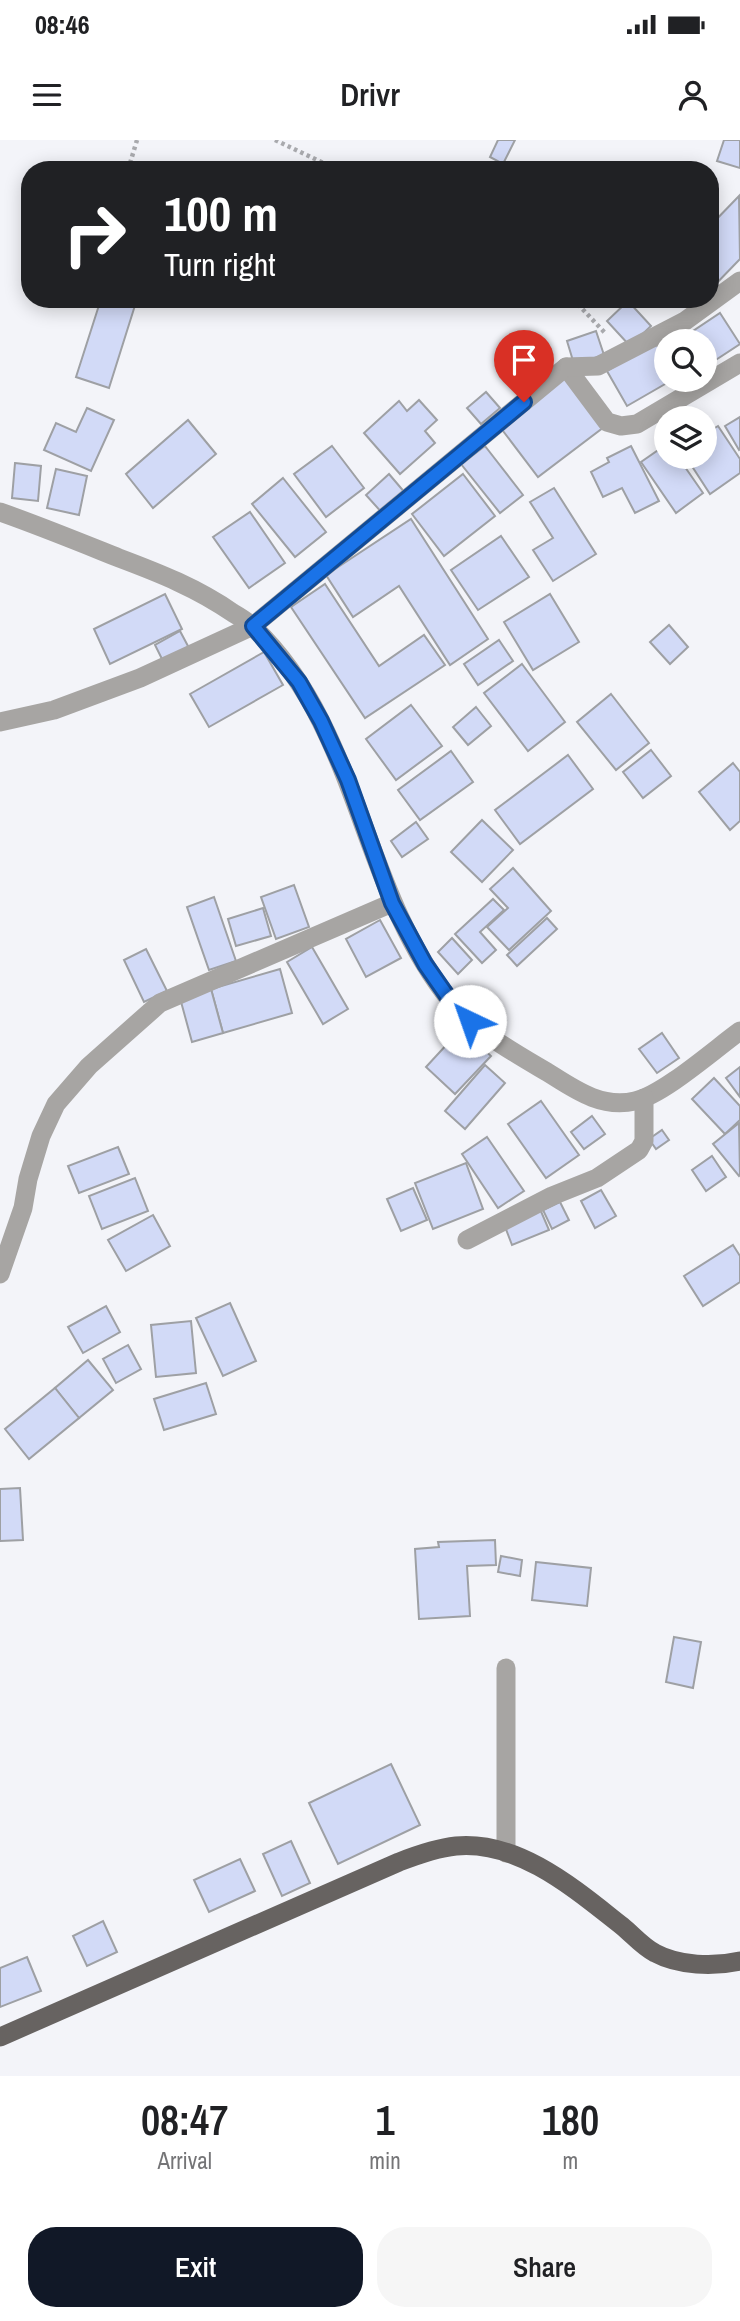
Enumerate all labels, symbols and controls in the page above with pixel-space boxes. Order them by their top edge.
text: 08:46 [35,7,90,42]
text: Drivr [340,73,400,116]
icon: menu [28,76,66,114]
icon: person [674,76,712,114]
text: 100 m [164,180,278,246]
icon: right [49,189,140,280]
text: Turn right [164,243,276,286]
map controls [654,329,717,469]
button: search [654,329,717,392]
pin [494,330,554,402]
icon: arrive [505,341,543,379]
button: layers [654,406,717,469]
position arrow [433,984,507,1058]
text: 08:47 [141,2092,228,2148]
text: 1 [375,2092,395,2148]
text: 180 [542,2092,599,2148]
text: Arrival [157,2145,212,2176]
text: min [369,2145,401,2176]
text: m [563,2145,578,2176]
button: Exit [28,2227,363,2307]
button: Share [377,2227,712,2307]

